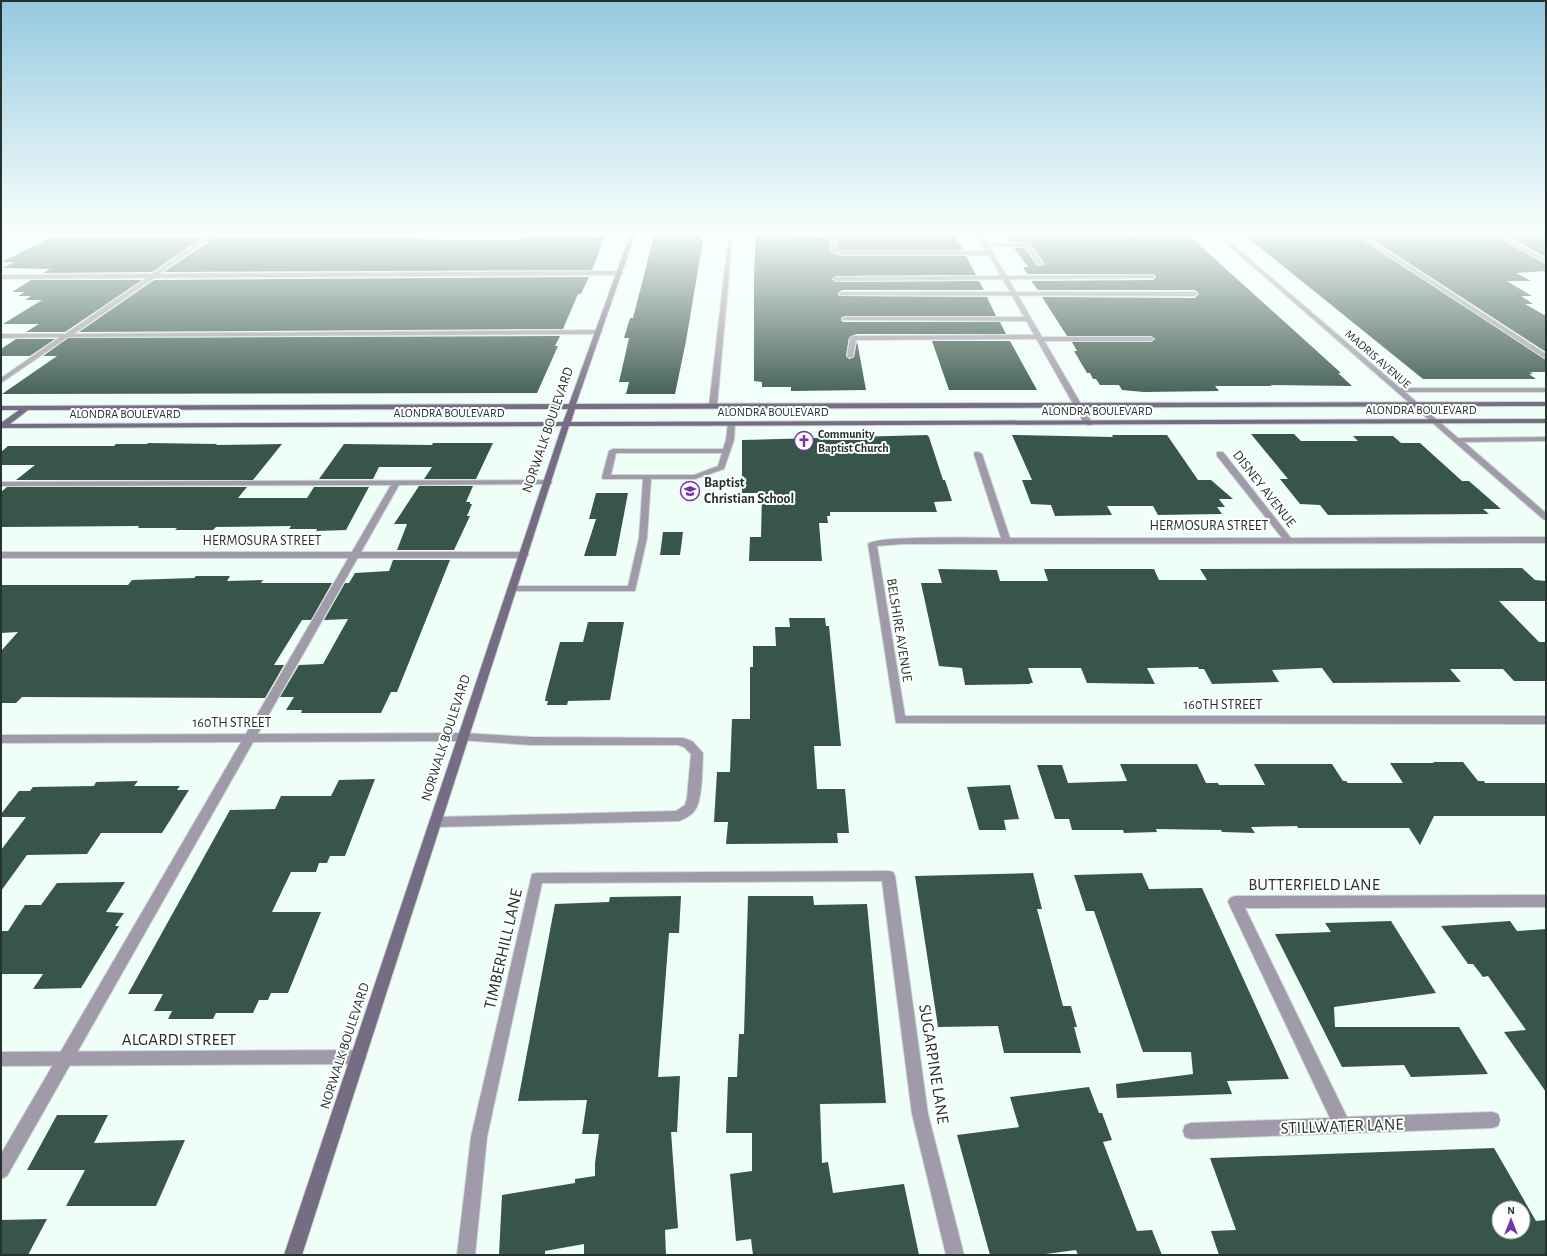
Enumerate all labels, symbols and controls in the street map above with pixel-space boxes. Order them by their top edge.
street label: MADRIS AVENUE [1343,327,1413,391]
street label: NORWALK BOULEVARD [520,365,576,495]
street label: ALONDRA BOULEVARD [1366,404,1477,416]
street label: ALONDRA BOULEVARD [1042,405,1153,417]
street label: ALONDRA BOULEVARD [718,406,829,418]
street label: ALONDRA BOULEVARD [394,407,505,419]
street label: ALONDRA BOULEVARD [70,408,181,420]
place label: Community Baptist Church [818,428,889,454]
church icon: Community Baptist Church [793,430,815,452]
street label: DISNEY AVENUE [1230,448,1298,530]
place label: Baptist Christian School [704,476,794,506]
school or university icon: Baptist Christian School [679,480,701,502]
street label: HERMOSURA STREET [1150,519,1269,533]
street label: HERMOSURA STREET [203,534,322,548]
street label: BELSHIRE AVENUE [884,577,914,683]
street label: NORWALK BOULEVARD [419,673,473,803]
street label: 160TH STREET [1184,698,1263,712]
street label: 160TH STREET [193,716,272,730]
street label: BUTTERFIELD LANE [1248,876,1380,893]
street label: TIMBERHILL LANE [481,887,525,1011]
street label: NORWALK BOULEVARD [318,981,372,1111]
street label: SUGARPINE LANE [916,1003,952,1125]
street label: ALGARDI STREET [122,1031,236,1048]
street label: STILLWATER LANE [1280,1115,1404,1137]
north arrow [1491,1200,1531,1240]
text: N [1507,1205,1515,1216]

